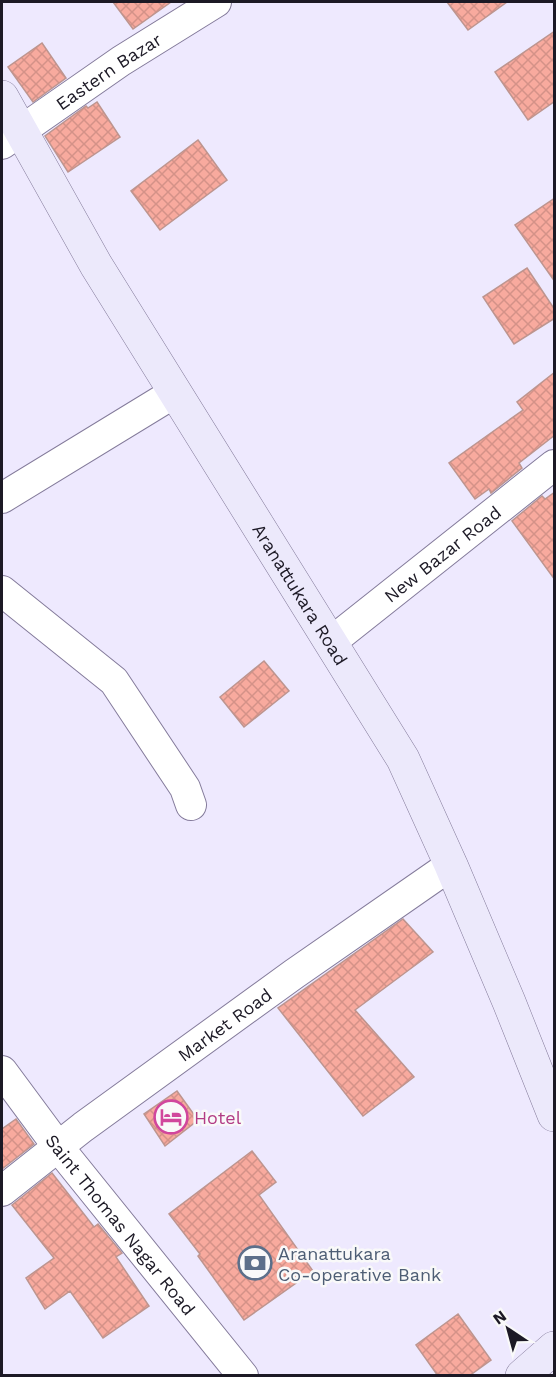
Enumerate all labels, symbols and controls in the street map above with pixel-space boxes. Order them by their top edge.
street label: Eastern Bazar [51,28,165,114]
street label: New Bazar Road [380,501,505,606]
street label: Aranattukara Road [249,520,352,669]
street label: Market Road [174,983,275,1065]
hotel icon: Hotel [153,1099,189,1135]
place label: Hotel [194,1107,242,1128]
street label: Saint Thomas Nagar Road [42,1130,200,1319]
place label: Aranattukara Co-operative Bank [278,1243,441,1285]
bank icon: Aranattukara Co-operative Bank [237,1245,273,1281]
north arrow [478,1299,538,1359]
text: N [489,1306,510,1328]

